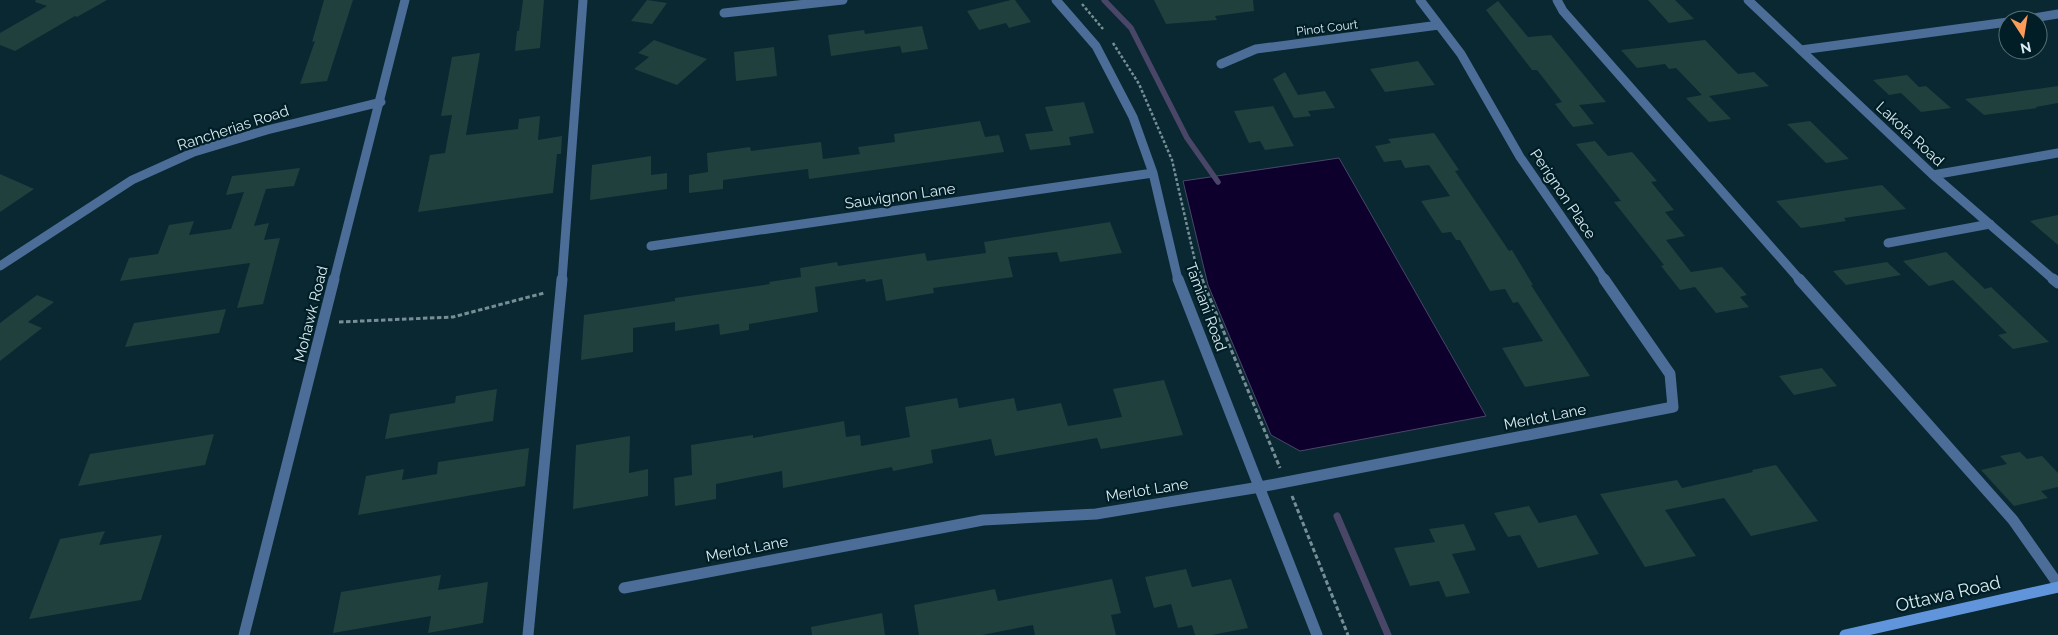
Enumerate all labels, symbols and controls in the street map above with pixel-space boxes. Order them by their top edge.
north arrow [1998,10,2048,60]
street label: Pinot Court [1295,17,1359,39]
text: N [2019,39,2033,57]
street label: Lakota Road [1872,98,1948,170]
street label: Rancherias Road [175,101,291,155]
street label: Perignon Place [1526,146,1600,243]
street label: Sauvignon Lane [844,179,957,213]
street label: Tamiani Road [1182,260,1230,354]
street label: Mohawk Road [290,264,332,364]
street label: Merlot Lane [1502,400,1588,434]
street label: Merlot Lane [1104,475,1190,505]
street label: Merlot Lane [704,532,790,566]
street label: Ottawa Road [1893,571,2002,616]

